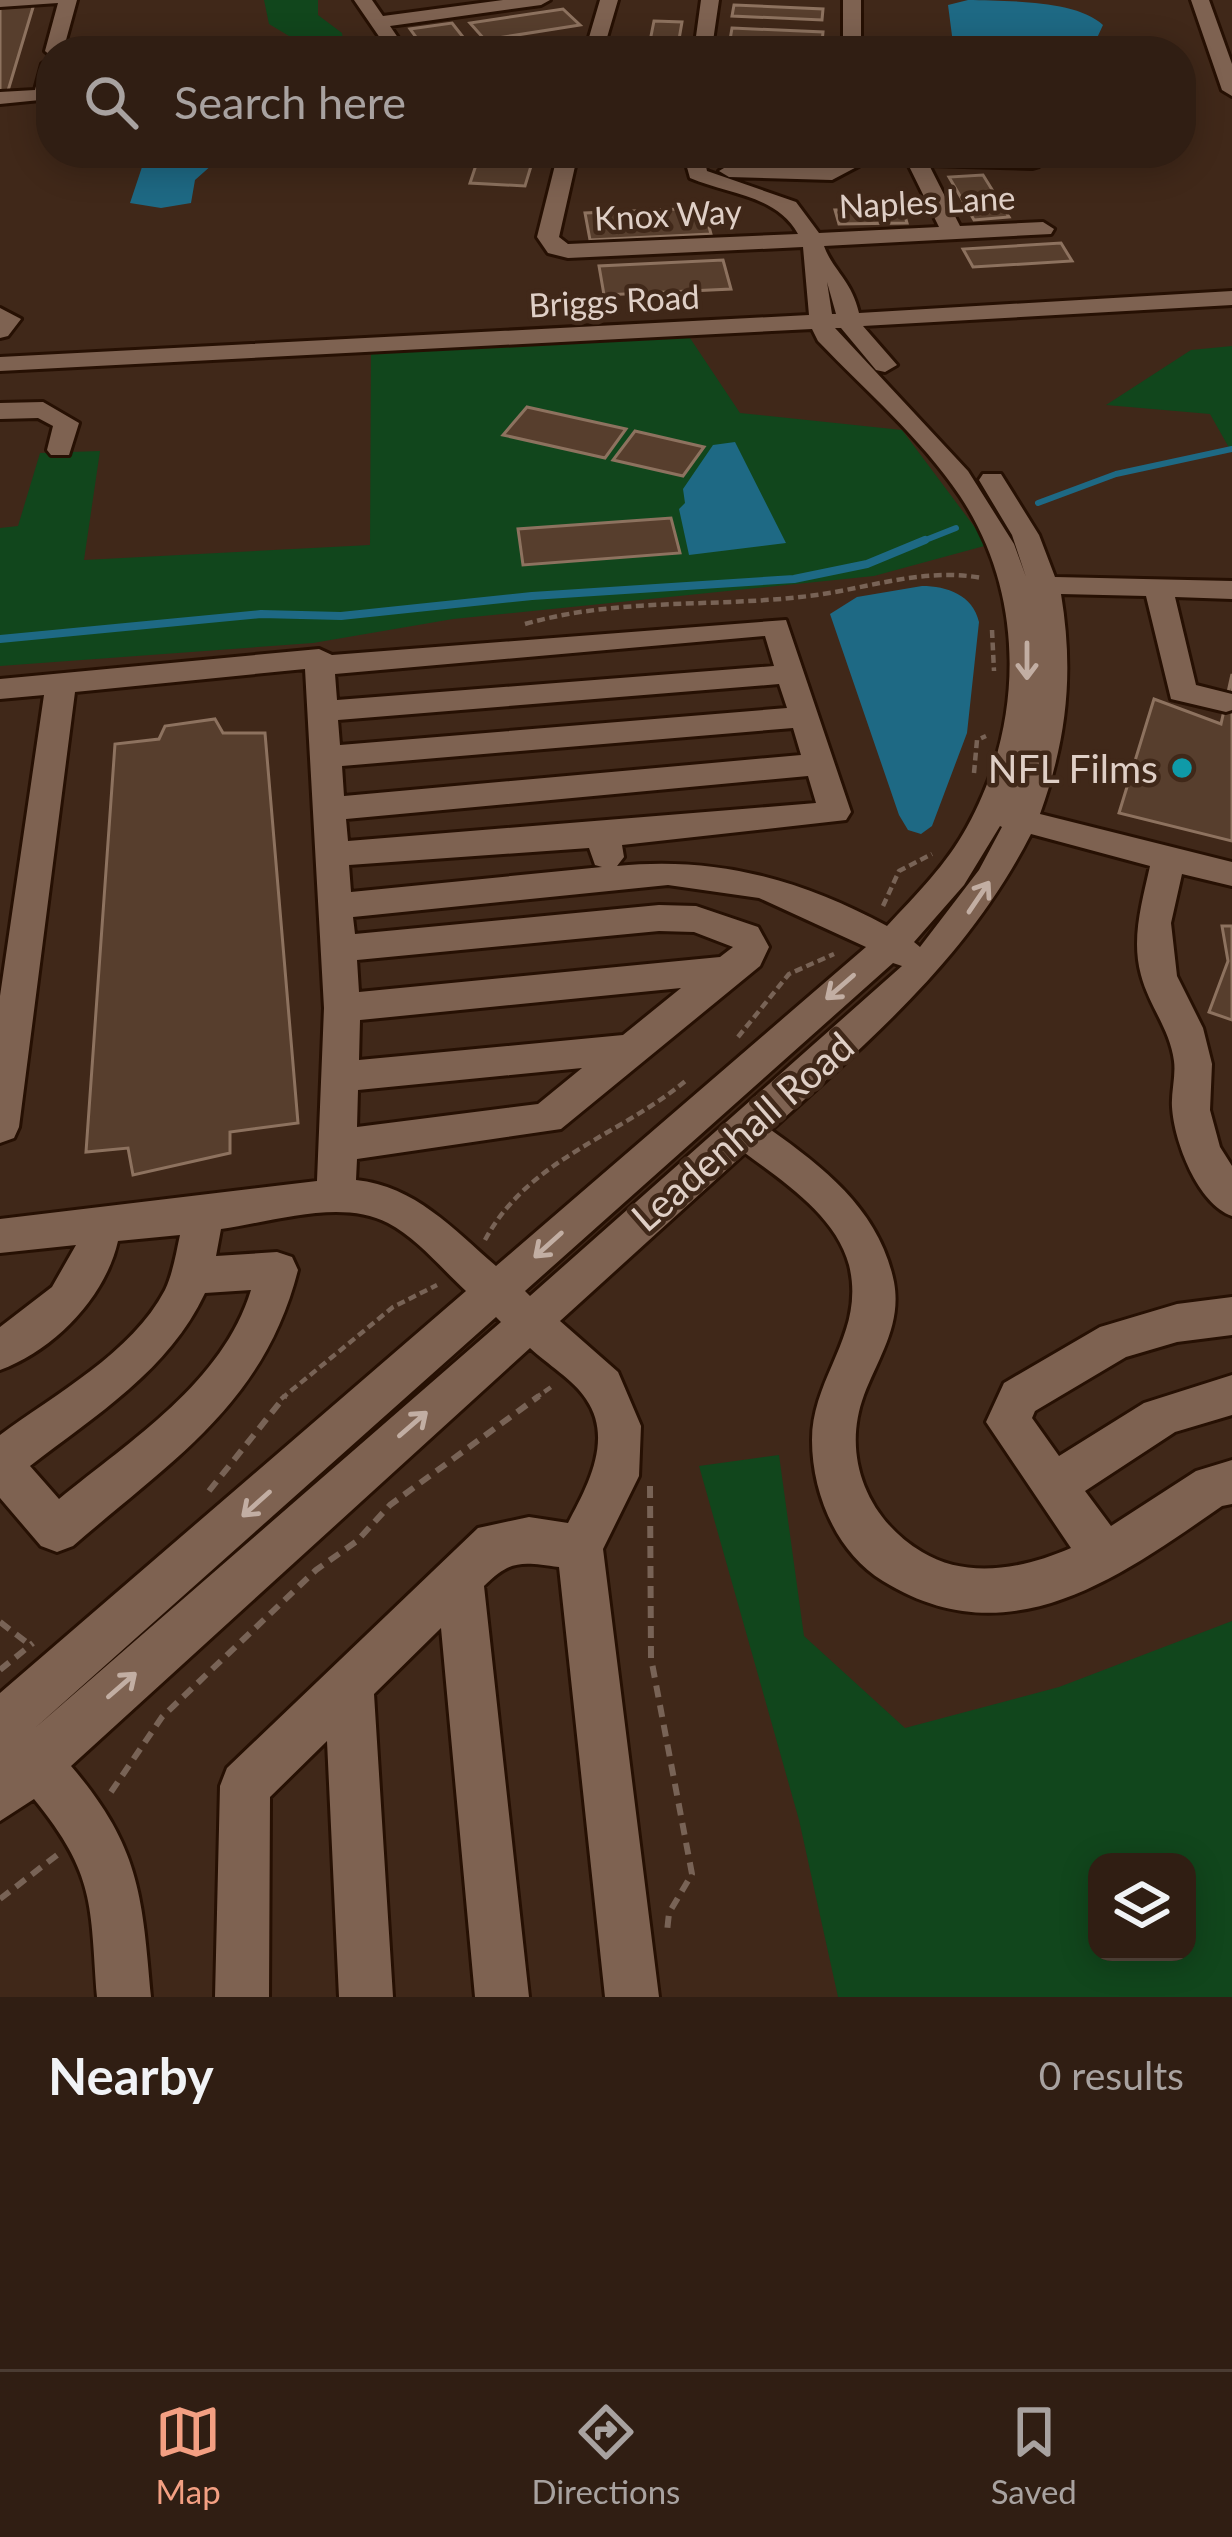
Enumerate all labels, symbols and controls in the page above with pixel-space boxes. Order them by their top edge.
search box [36,36,1196,168]
icon: search [78,69,144,135]
text: Search here [174,75,406,129]
street label: Naples Lane [838,176,1016,226]
street label: Knox Way [593,190,743,238]
street label: Briggs Road [528,276,700,324]
one-way arrow [1016,641,1038,680]
place label: NFL Films [988,745,1158,791]
marker: NFL Films [1169,755,1195,781]
one-way arrow [966,881,991,915]
one-way arrow [825,973,856,1000]
street label: Leadenhall Road [622,1022,862,1240]
one-way arrow [533,1231,563,1259]
one-way arrow [397,1411,427,1438]
one-way arrow [241,1490,271,1517]
one-way arrow [106,1671,137,1699]
map controls [1088,1853,1196,1961]
button: layers [1088,1853,1196,1961]
text: Nearby [48,2045,214,2106]
text: 0 results [1039,2052,1184,2098]
tab: Map [155,2399,221,2511]
tab: Directions [531,2399,680,2511]
tab: Saved [991,2399,1077,2511]

